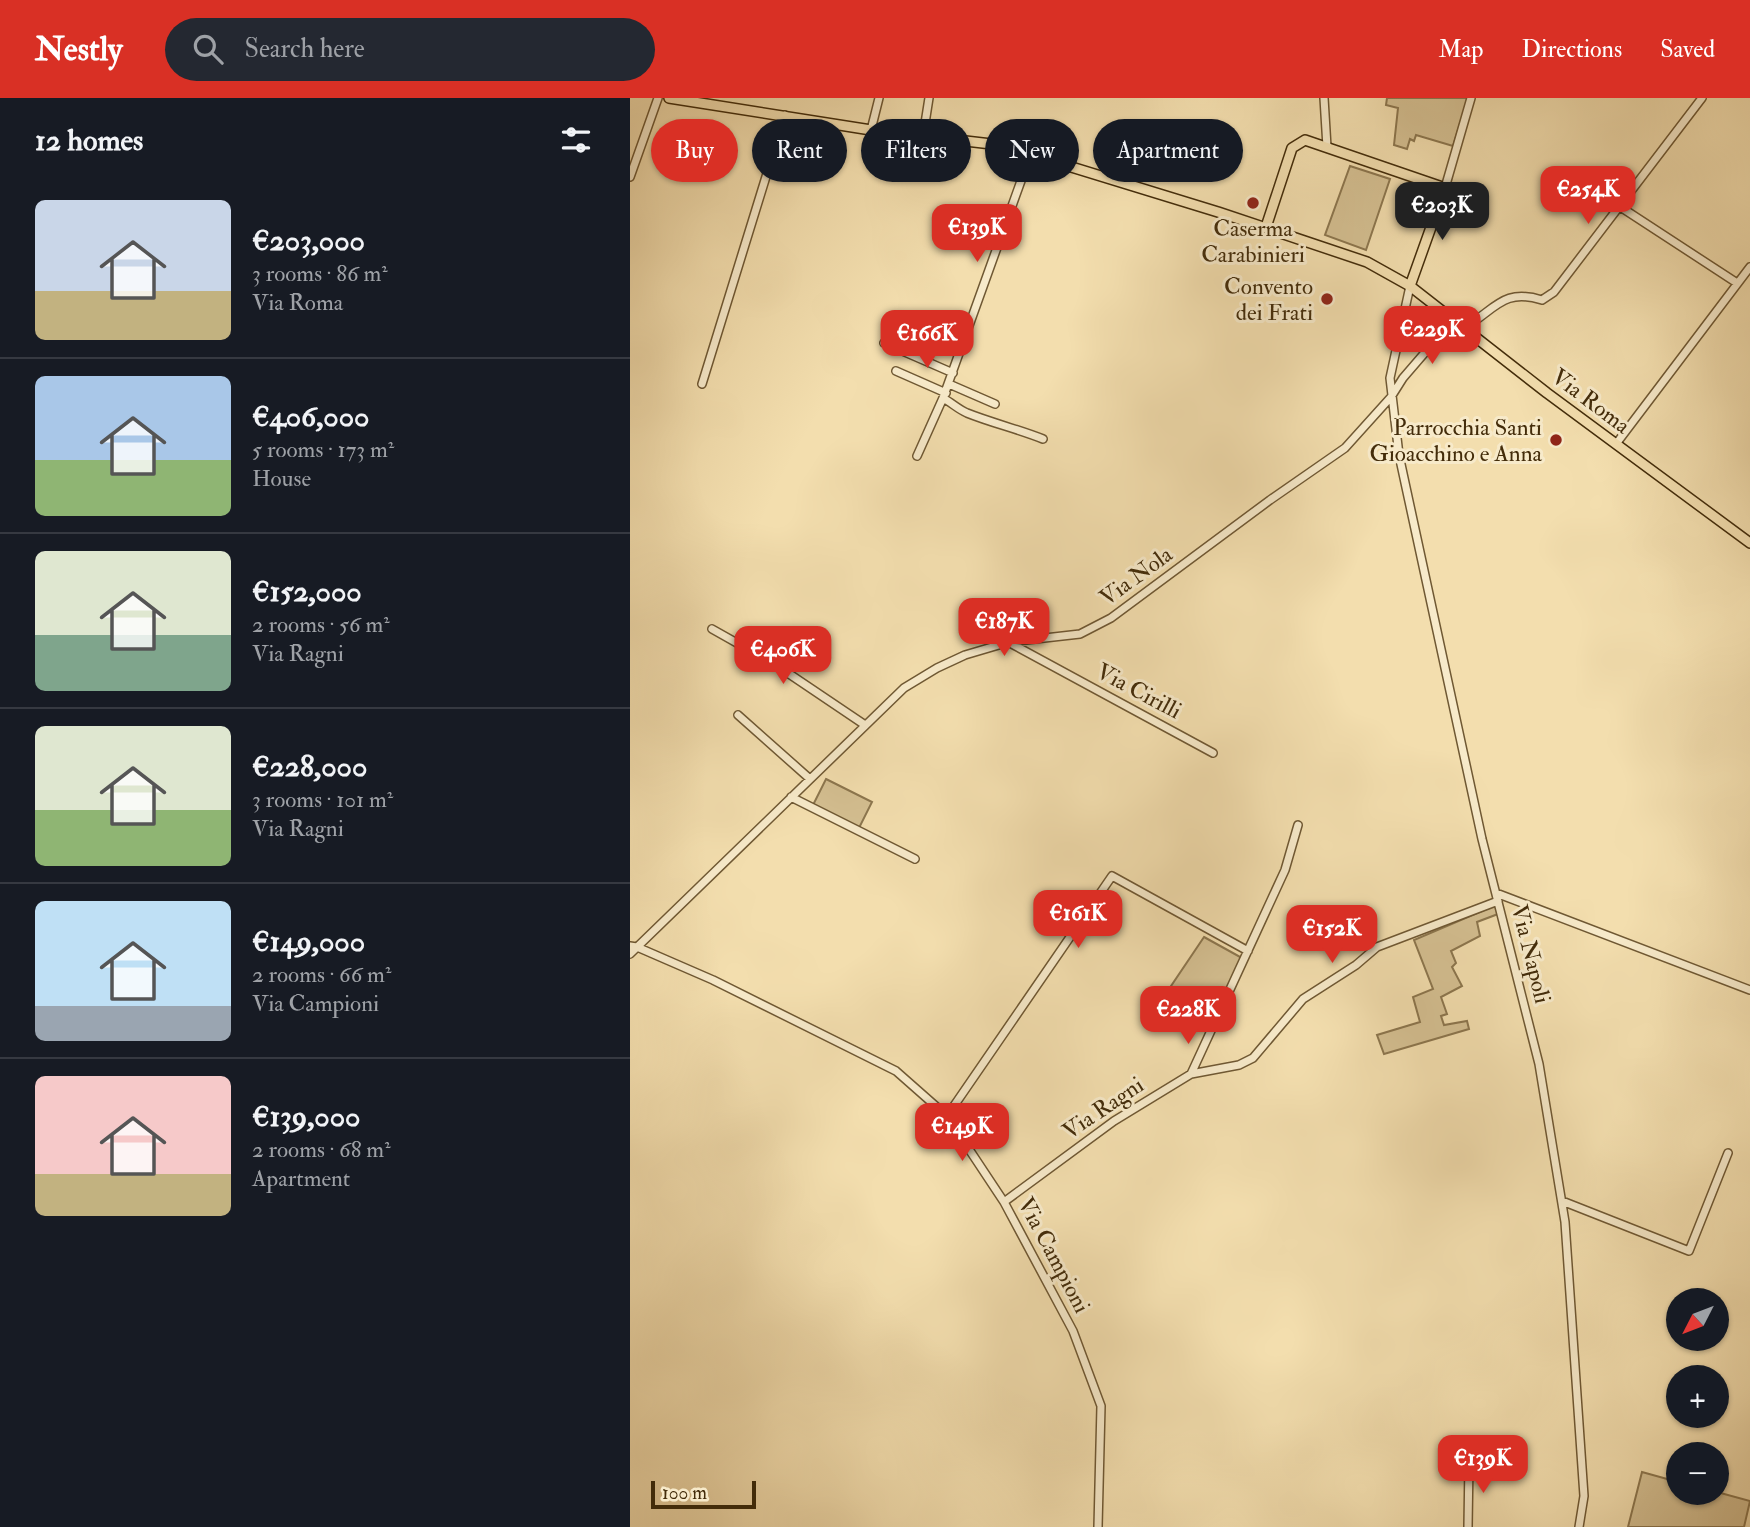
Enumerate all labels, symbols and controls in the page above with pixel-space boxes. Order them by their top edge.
search box [165,18,655,81]
text: Nestly [35,29,123,70]
icon: search [189,30,227,68]
text: Search here [245,33,365,65]
text: Map [1438,34,1483,65]
text: Directions [1521,34,1622,65]
text: Saved [1660,34,1715,65]
chip: Buy [651,119,738,182]
chip: Rent [752,119,847,182]
chip: Filters [861,119,971,182]
chip: New [985,119,1079,182]
chip: Apartment [1093,119,1243,182]
icon: filters [557,121,595,159]
text: 12 homes [35,122,143,159]
pin: €254K [1539,166,1637,226]
text: €254K [1556,174,1620,203]
pin: €203K [1393,183,1491,242]
text: €203K [1411,190,1473,219]
marker: Caserma Carabinieri [1245,195,1261,211]
pin: €139K [928,204,1026,264]
text: €139K [948,212,1006,241]
place label: Caserma Carabinieri [1201,214,1305,269]
text: €203,000 [252,222,365,259]
icon: home [91,228,175,312]
text: 3 rooms · 86 m² [252,259,388,288]
place label: Convento dei Frati [1224,272,1313,327]
text: Via Roma [252,288,343,317]
marker: Convento dei Frati [1319,291,1335,307]
pin: €229K [1383,306,1481,366]
pin: €166K [878,310,976,370]
text: €229K [1400,314,1464,343]
text: €166K [897,318,957,347]
street label: Via Roma [1546,362,1637,440]
text: €406,000 [252,398,370,435]
icon: home [91,404,175,488]
place label: Parrocchia Santi Gioacchino e Anna [1370,413,1543,468]
marker: Parrocchia Santi Gioacchino e Anna [1548,432,1564,448]
text: 5 rooms · 173 m² [252,435,394,464]
text: House [252,464,311,493]
street label: Via Nola [1094,540,1179,612]
text: €152,000 [252,573,362,610]
icon: home [91,579,175,663]
pin: €187K [955,598,1053,658]
text: €187K [974,606,1034,635]
text: 2 rooms · 56 m² [252,610,390,639]
pin: €406K [734,626,832,686]
text: €406K [750,634,816,663]
text: Via Ragni [252,639,344,668]
street label: Via Cirilli [1092,657,1186,725]
text: €228,000 [252,748,367,785]
icon: home [91,754,175,838]
text: 3 rooms · 101 m² [252,785,393,814]
text: Via Ragni [252,814,344,843]
pin: €161K [1029,890,1127,950]
text: €161K [1049,898,1107,927]
street label: Via Napoli [1504,902,1557,1007]
pin: €152K [1283,906,1381,965]
text: €152K [1302,913,1362,942]
text: €149,000 [252,923,365,960]
icon: home [91,929,175,1013]
text: 2 rooms · 66 m² [252,960,391,989]
pin: €228K [1139,986,1237,1046]
text: Via Campioni [252,989,379,1018]
text: €228K [1156,994,1220,1023]
street label: Via Ragni [1057,1070,1149,1146]
text: €139,000 [252,1098,360,1135]
icon: home [91,1104,175,1188]
pin: €149K [913,1104,1011,1163]
text: €149K [931,1111,993,1140]
text: 2 rooms · 68 m² [252,1135,391,1164]
text: Apartment [252,1164,350,1193]
street label: Via Campioni [1010,1192,1097,1318]
north arrow [1666,1288,1729,1351]
map controls [1666,1288,1729,1505]
button: + [1666,1365,1729,1428]
pin: €139K [1434,1436,1532,1495]
button: − [1666,1442,1729,1505]
text: €139K [1454,1443,1512,1472]
scale bar [651,1478,756,1510]
text: 100 m [662,1481,707,1505]

